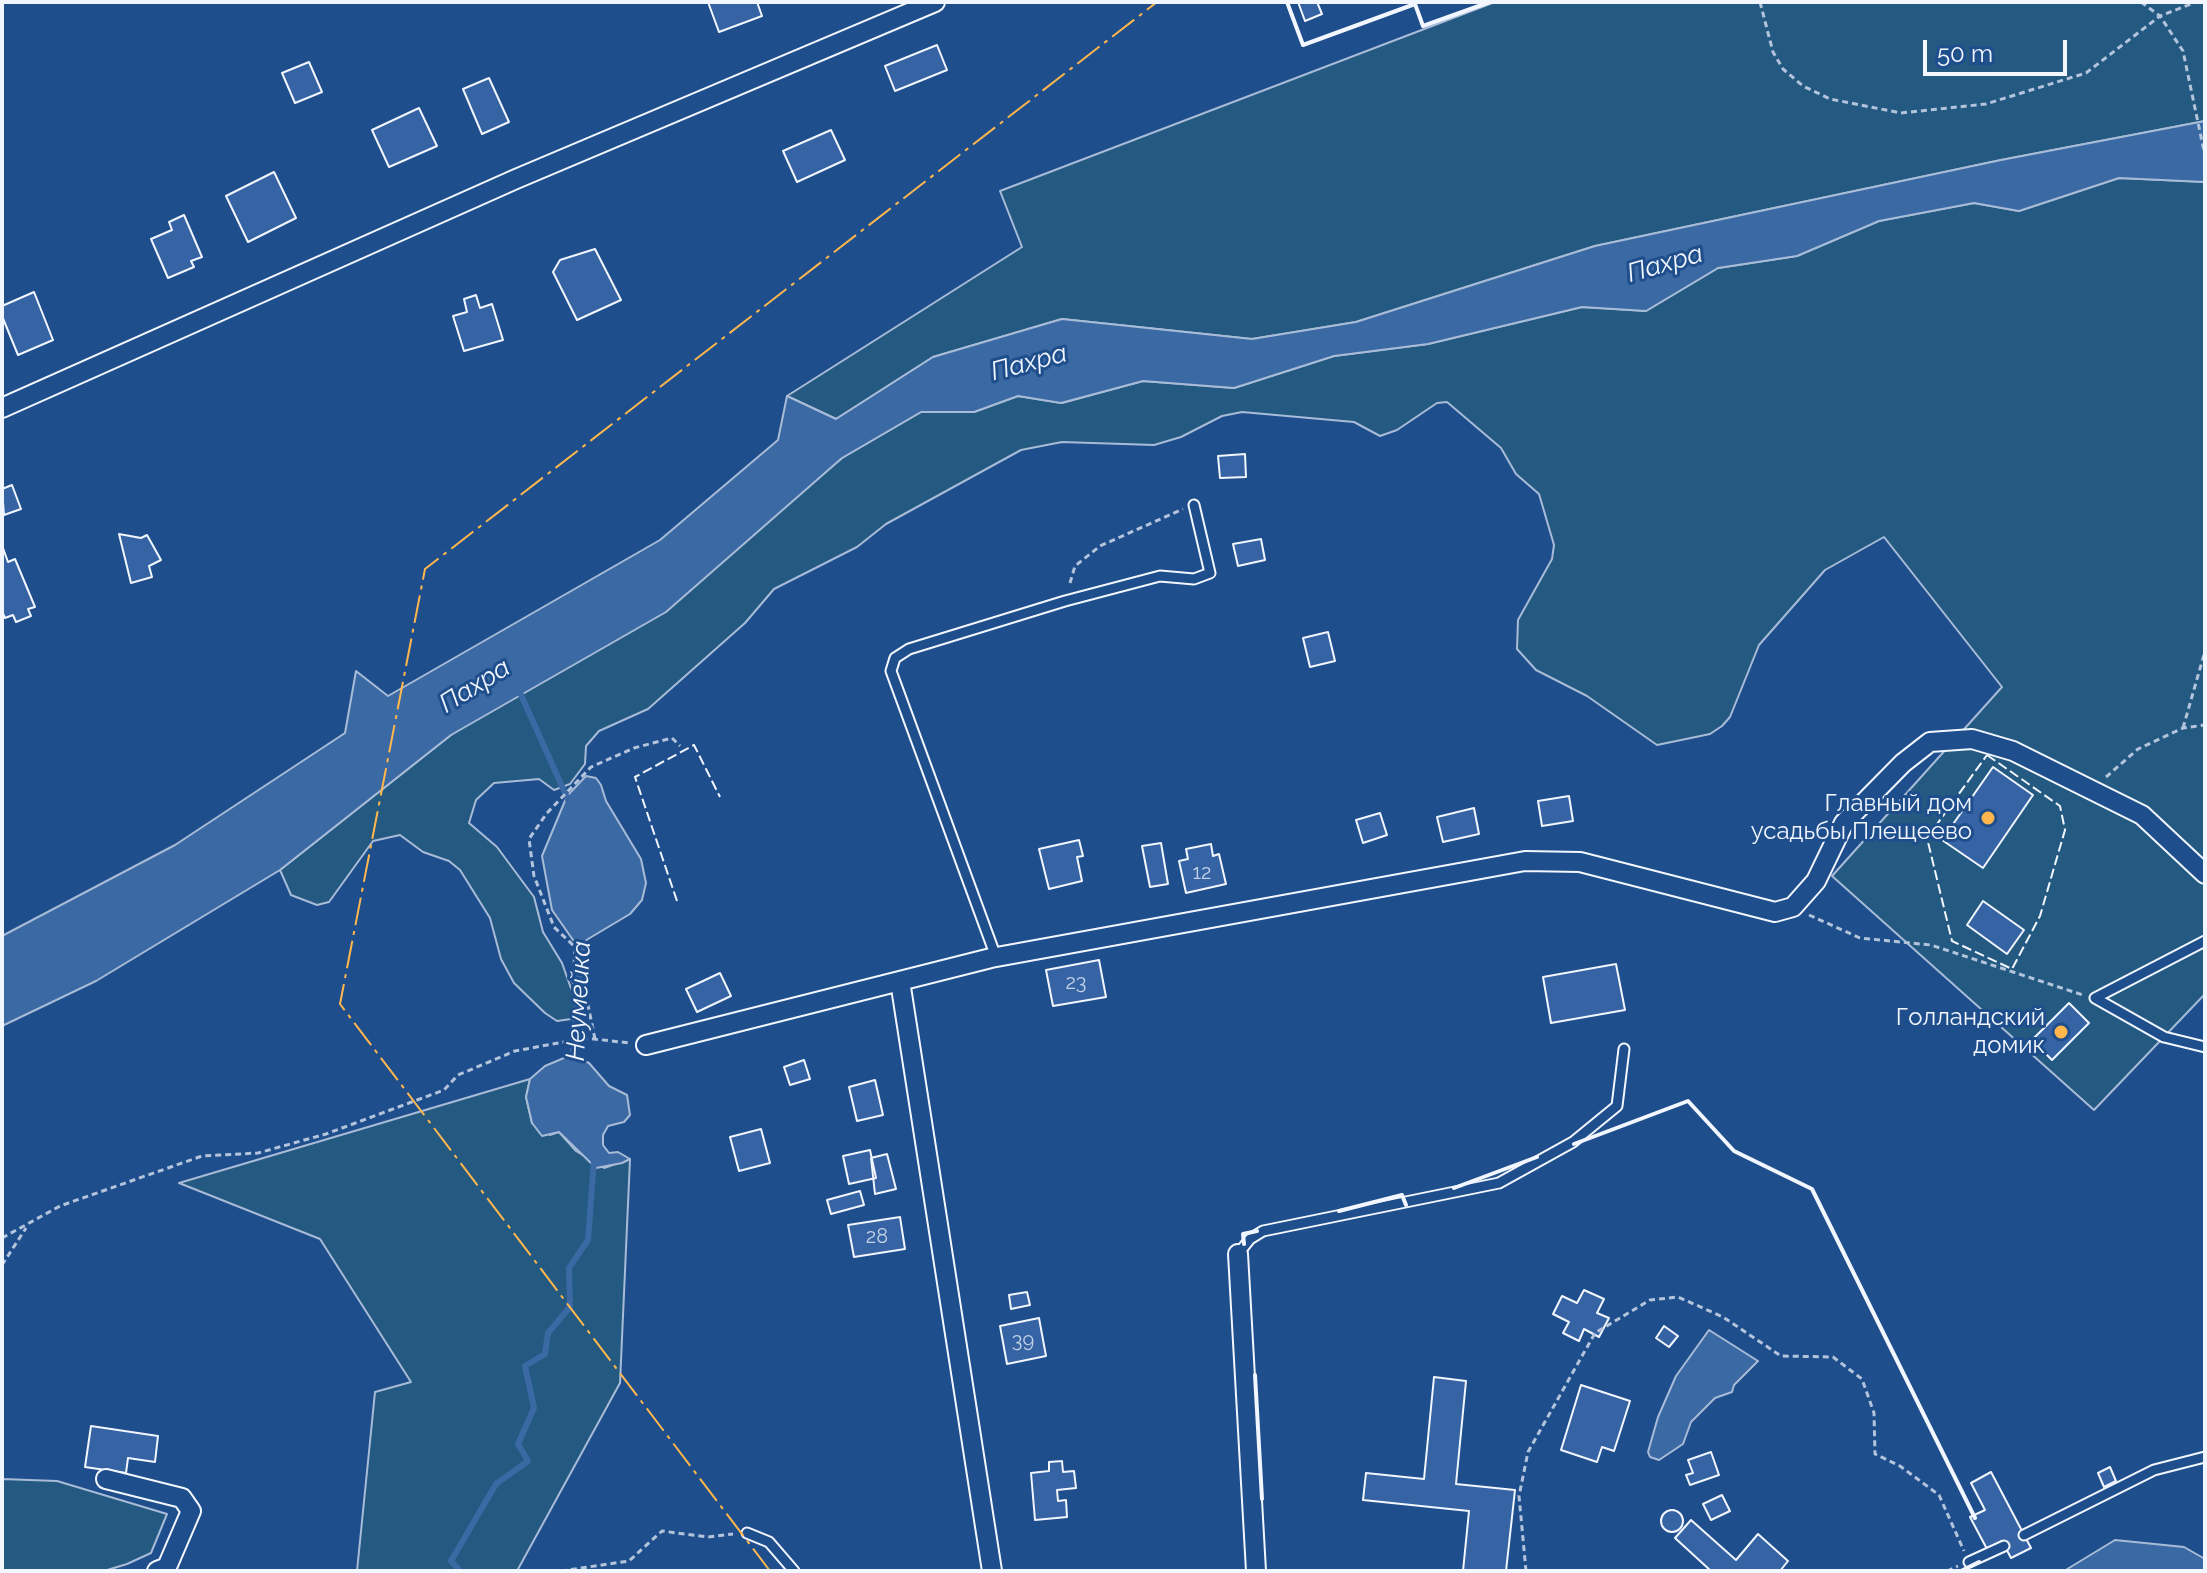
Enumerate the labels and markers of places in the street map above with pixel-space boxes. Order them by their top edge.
place label: Главный дом усадьбы Плещеево [1751,790,1972,846]
marker: Главный дом усадьбы Плещеево [1979,809,1997,827]
place label: Голландский домик [1896,1004,2045,1060]
marker: Голландский домик [2052,1023,2070,1041]

